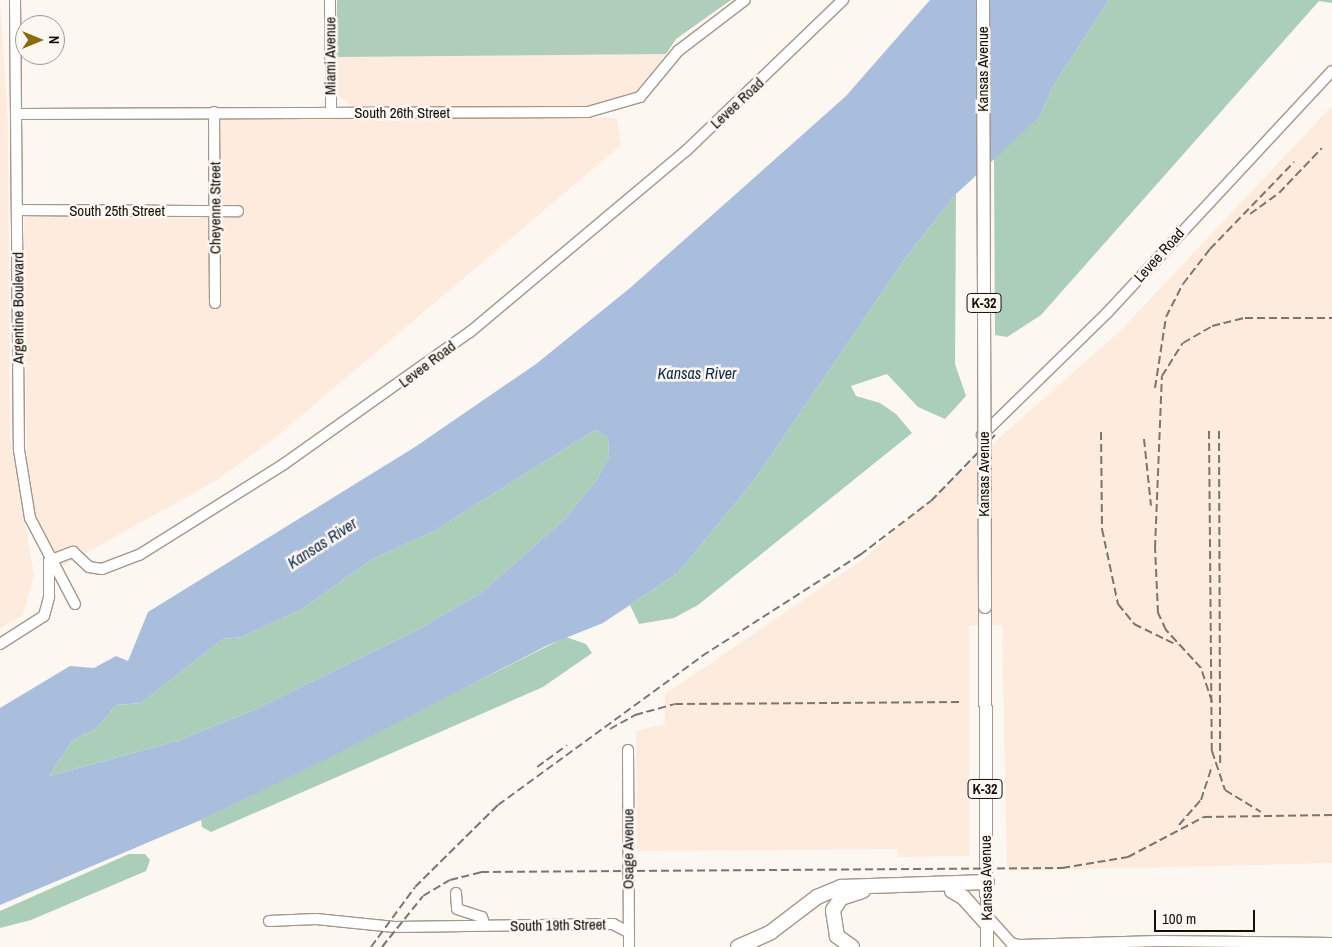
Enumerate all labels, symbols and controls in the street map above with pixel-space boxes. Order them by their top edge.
north arrow [15,15,65,65]
street label: Miami Avenue [321,16,339,96]
street label: Kansas Avenue [974,26,992,112]
text: N [45,36,63,44]
street label: Levee Road [707,74,767,132]
street label: South 26th Street [354,104,450,122]
street label: Cheyenne Street [206,162,224,254]
street label: South 25th Street [69,202,165,220]
street label: Levee Road [1130,224,1188,286]
street label: Argentine Boulevard [9,252,27,364]
road number: K-32 [966,292,1002,314]
street label: Levee Road [395,337,459,391]
water label: Kansas River [658,363,736,383]
street label: Kansas Avenue [975,431,993,517]
water label: Kansas River [284,514,360,572]
road number: K-32 [968,778,1002,801]
street label: Osage Avenue [619,808,637,890]
street label: Kansas Avenue [976,835,996,921]
scale bar [1157,900,1258,932]
text: 100 m [1162,908,1196,929]
street label: South 19th Street [510,915,606,935]

